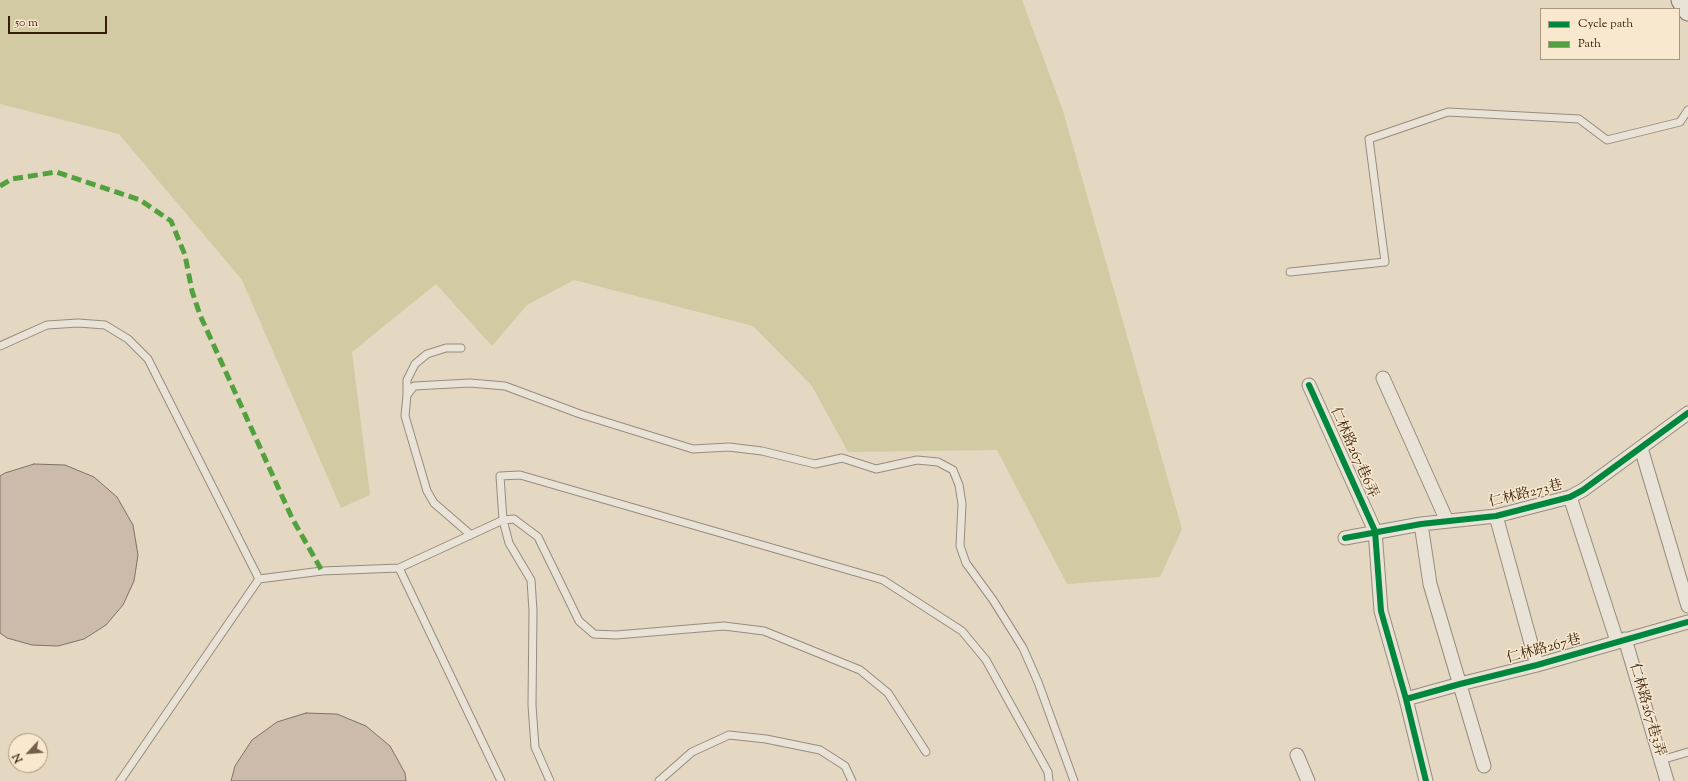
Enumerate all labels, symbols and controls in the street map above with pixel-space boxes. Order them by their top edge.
scale bar [10,8,109,34]
legend [1540,8,1680,60]
text: 50 m [15,14,38,32]
text: Cycle path [1578,15,1633,33]
text: Path [1578,35,1601,53]
street label: 仁林路267巷6弄 [1326,405,1380,501]
street label: 仁林路273巷 [1487,478,1565,512]
street label: 仁林路267巷 [1505,632,1583,668]
street label: 仁林路267巷3弄 [1625,661,1667,759]
north arrow [8,733,48,773]
text: N [9,750,27,765]

